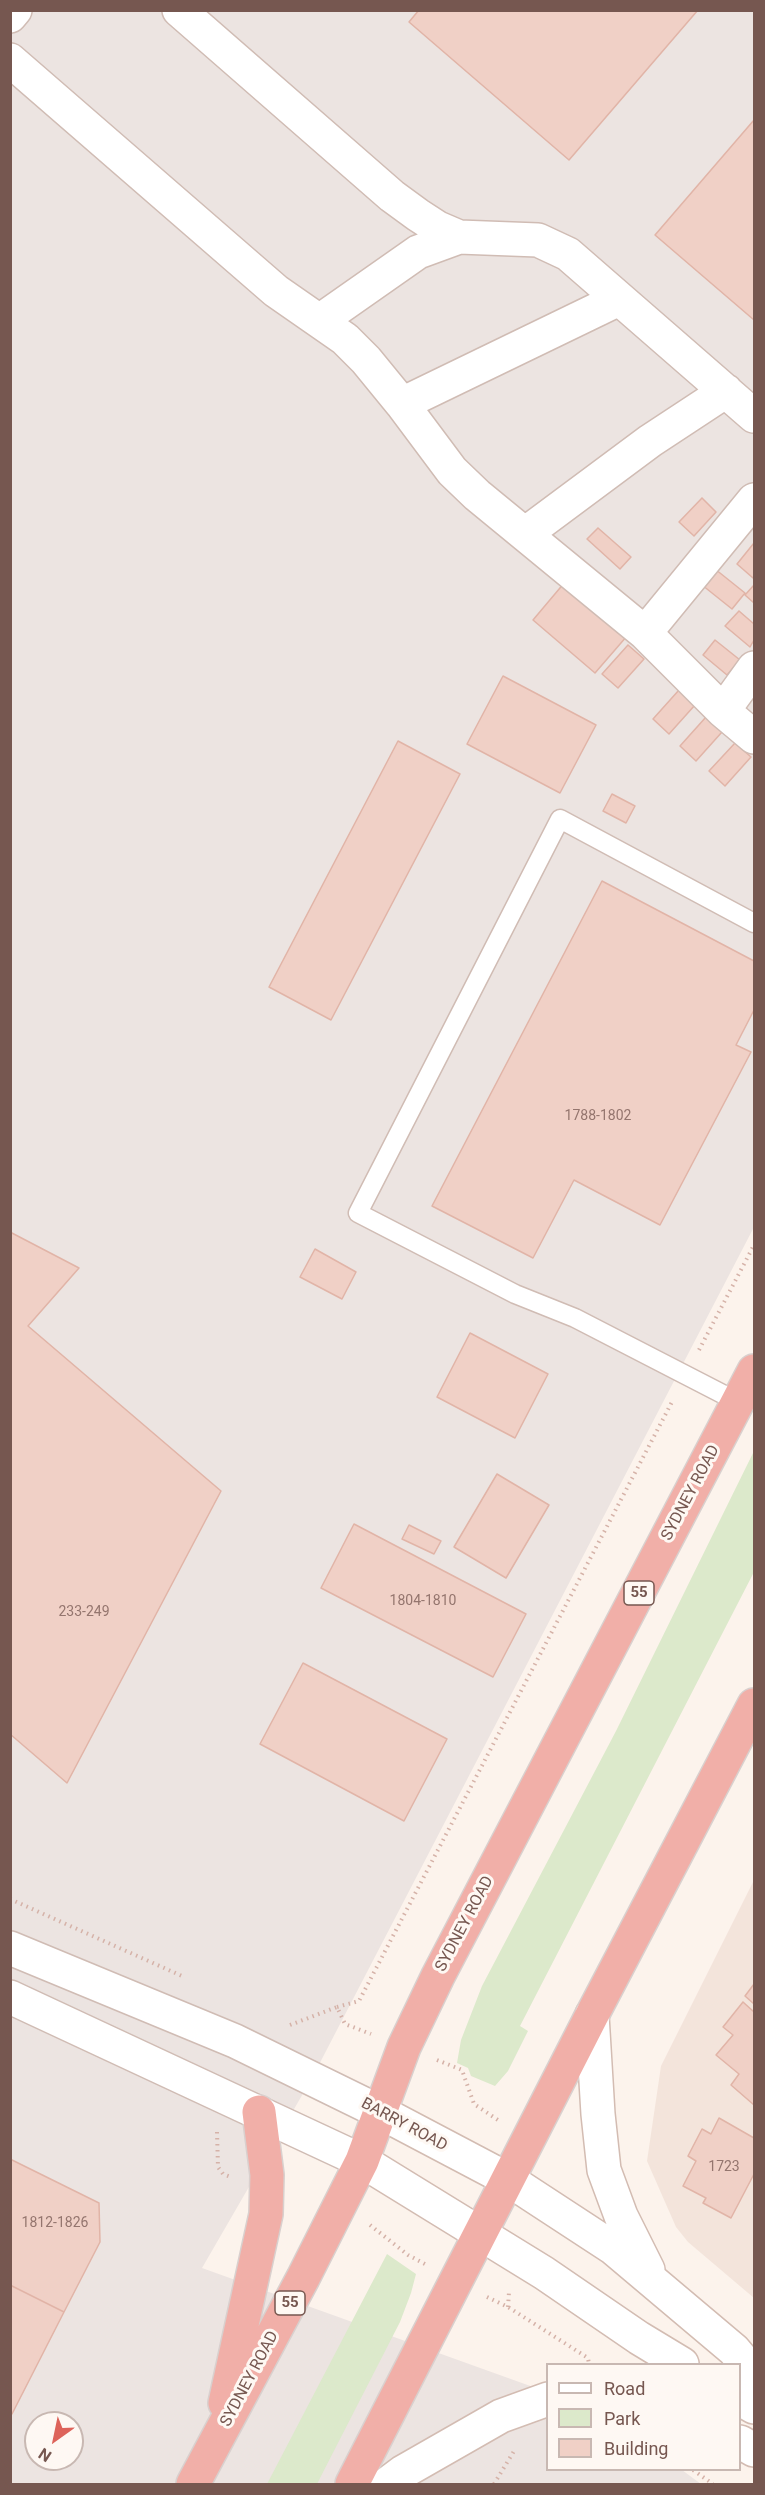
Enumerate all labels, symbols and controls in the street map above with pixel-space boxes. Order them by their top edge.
house number: 1788-1802 [565,1108,631,1124]
street label: SYDNEY ROAD [658,1442,724,1544]
road number: 55 [624,1581,654,1605]
house number: 1804-1810 [390,1593,456,1609]
house number: 233-249 [58,1604,110,1620]
street label: SYDNEY ROAD [432,1873,498,1975]
street label: BARRY ROAD [358,2094,450,2156]
house number: 1723 [708,2159,740,2175]
house number: 1812-1826 [22,2215,88,2231]
road number: 55 [275,2291,305,2315]
street label: SYDNEY ROAD [217,2328,283,2430]
legend [546,2363,741,2471]
text: Road [604,2378,645,2399]
text: Park [604,2408,640,2429]
north arrow [24,2411,84,2471]
text: Building [604,2438,668,2459]
text: N [35,2444,55,2466]

